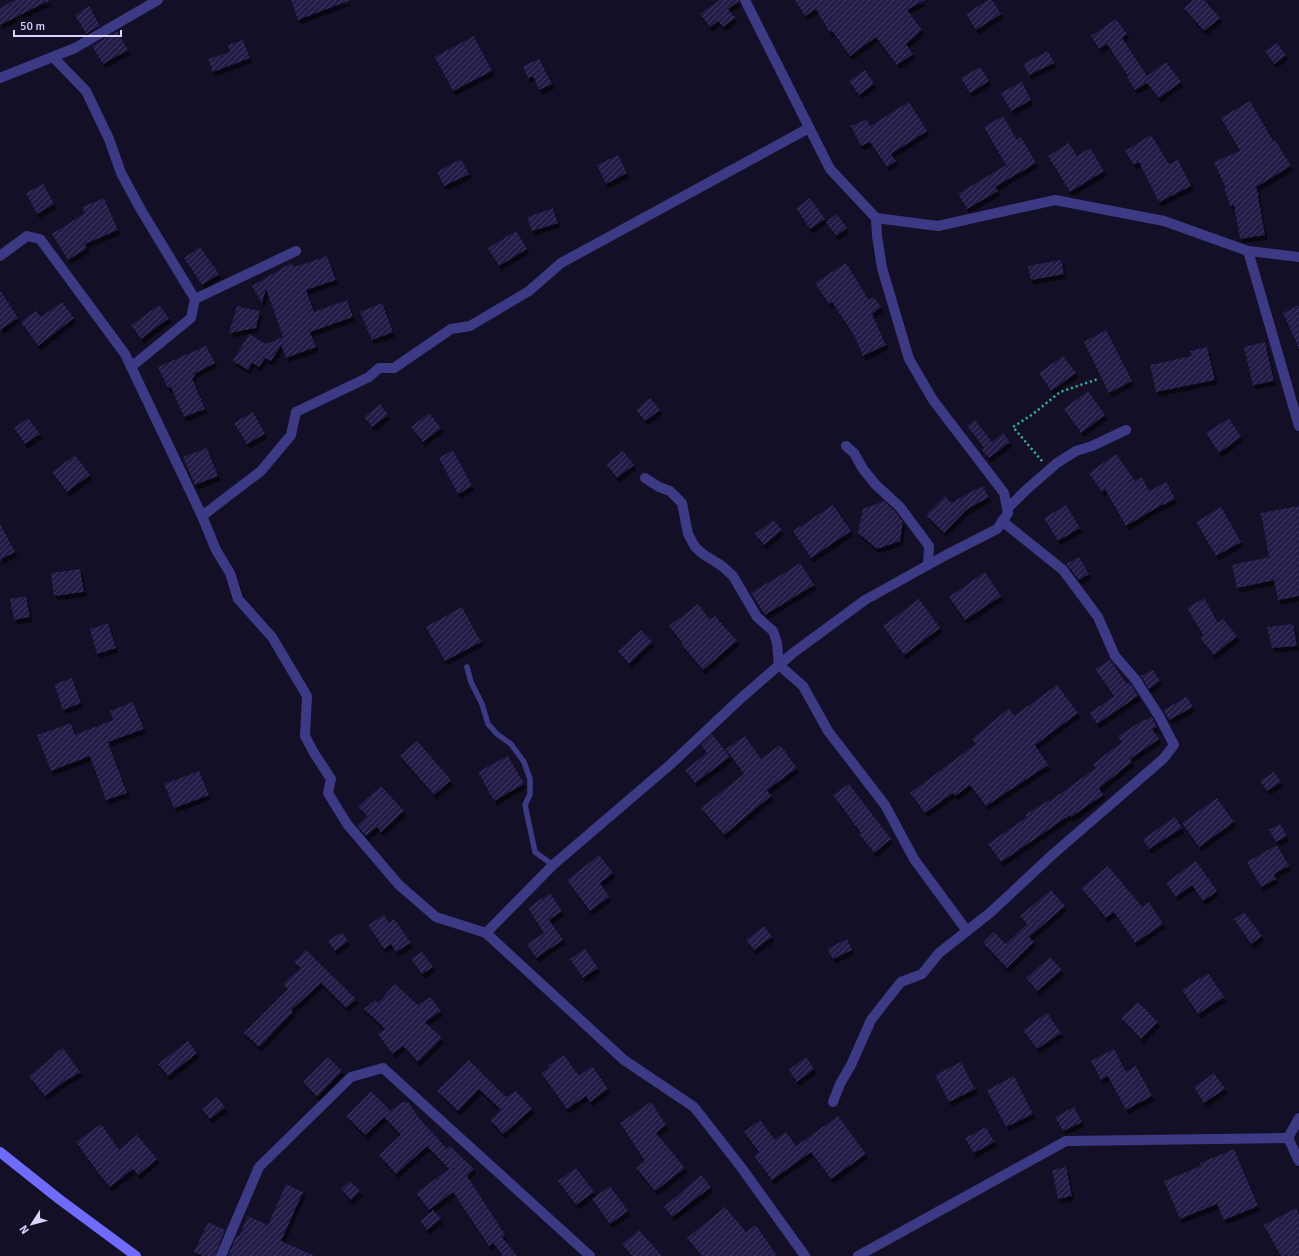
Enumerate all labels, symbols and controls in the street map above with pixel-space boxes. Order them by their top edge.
scale bar [14,12,121,38]
text: 50 m [20,19,45,34]
north arrow [12,1204,52,1244]
text: N [17,1223,32,1237]

